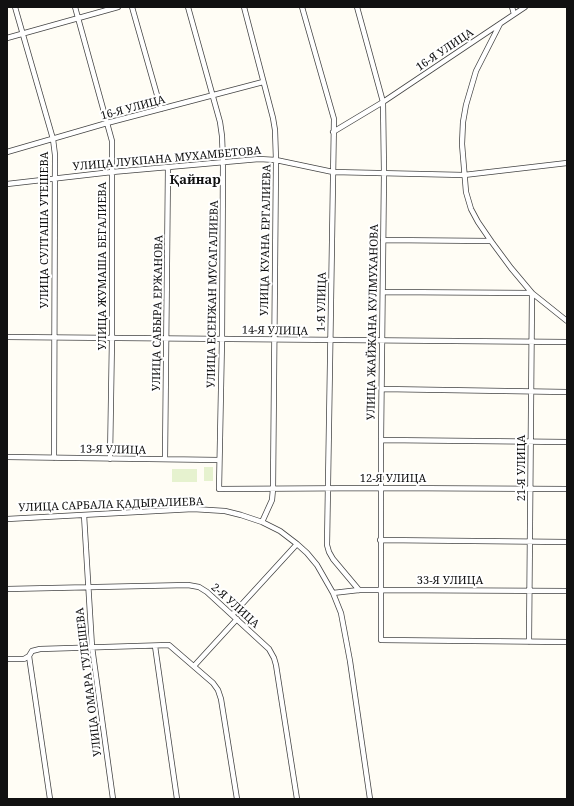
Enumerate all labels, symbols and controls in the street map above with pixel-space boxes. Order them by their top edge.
street label: 16-Я УЛИЦА [414,26,476,74]
street label: 16-Я УЛИЦА [99,93,167,123]
street label: УЛИЦА ЛУКПАНА МУХАМБЕТОВА [72,144,262,174]
street label: УЛИЦА СУЛТАША УТЕШЕВА [38,152,52,308]
street label: УЛИЦА КУАНА ЕРГАЛИЕВА [258,164,274,316]
district label: Қайнар [169,172,221,188]
street label: УЛИЦА ЖУМАША БЕГАЛИЕВА [96,182,110,350]
street label: УЛИЦА ЕСЕНЖАН МУСАГАЛИЕВА [205,200,221,388]
street label: УЛИЦА ЖАЙЖАНА КУЛМУХАНОВА [365,224,381,420]
street label: УЛИЦА САБЫРА ЕРЖАНОВА [150,235,166,391]
street label: 1-Я УЛИЦА [315,272,329,332]
street label: 14-Я УЛИЦА [242,324,308,338]
street label: 21-Я УЛИЦА [515,435,529,501]
street label: 13-Я УЛИЦА [80,443,146,457]
street label: 12-Я УЛИЦА [360,472,426,486]
street label: УЛИЦА САРБАЛА ҚАДЫРАЛИЕВА [18,495,204,515]
street label: 33-Я УЛИЦА [417,574,483,588]
street label: 2-Я УЛИЦА [208,581,262,631]
street label: УЛИЦА ОМАРА ТУЛЕШЕВА [73,607,105,757]

